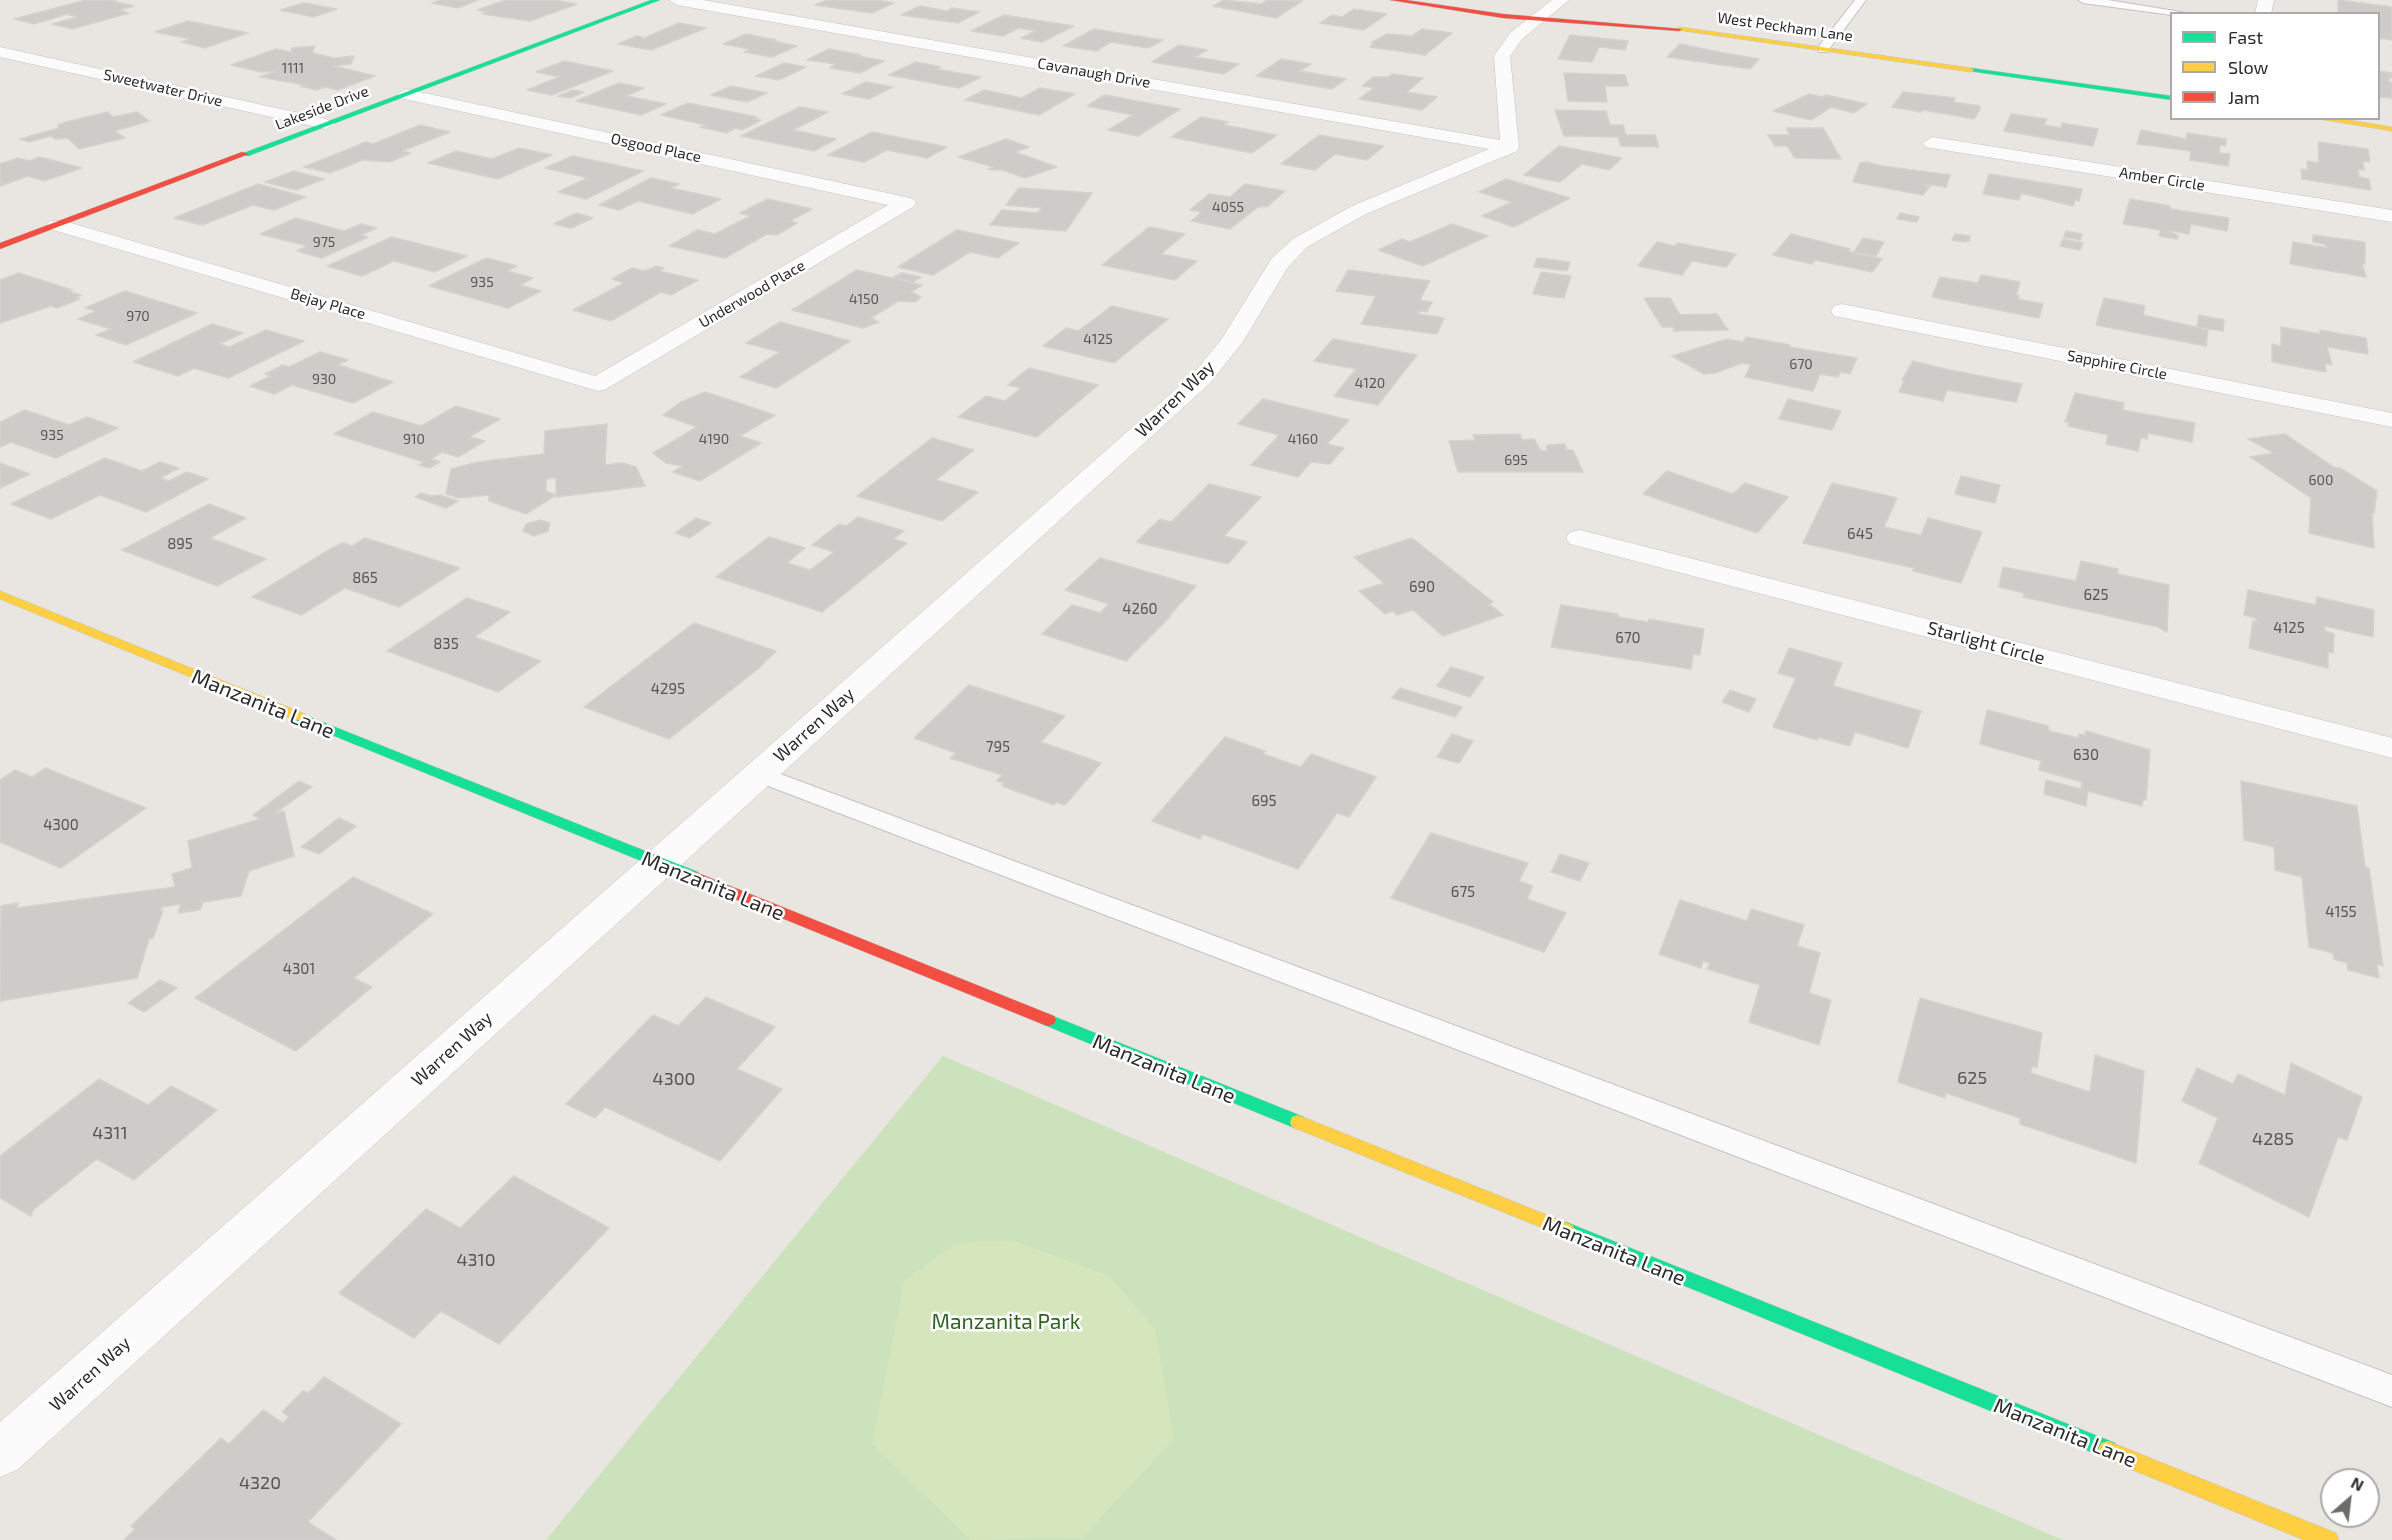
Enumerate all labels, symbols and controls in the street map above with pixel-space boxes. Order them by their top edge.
street label: West Peckham Lane [1716,9,1854,45]
legend [2170,12,2380,120]
text: Fast [2228,26,2263,48]
street label: Cavanaugh Drive [1036,54,1152,92]
text: Slow [2228,56,2268,78]
house number: 1111 [282,60,304,76]
street label: Sweetwater Drive [102,66,224,110]
street label: Lakeside Drive [273,82,371,134]
text: Jam [2228,86,2260,108]
street label: Osgood Place [609,130,703,166]
street label: Amber Circle [2118,163,2206,195]
house number: 4055 [1212,199,1244,215]
house number: 975 [313,234,335,250]
street label: Underwood Place [696,256,808,332]
house number: 935 [470,274,494,290]
street label: Bejay Place [288,285,368,323]
house number: 4150 [849,291,879,307]
house number: 970 [126,308,150,324]
house number: 4125 [1083,331,1113,347]
street label: Sapphire Circle [2065,346,2169,384]
street label: Warren Way [1131,356,1219,442]
house number: 670 [1789,356,1813,372]
house number: 930 [312,371,336,387]
house number: 4120 [1355,375,1385,391]
house number: 935 [40,427,64,443]
house number: 910 [403,431,425,447]
house number: 4190 [699,431,729,447]
house number: 4160 [1288,431,1318,447]
house number: 695 [1504,452,1528,468]
house number: 600 [2309,472,2333,488]
house number: 645 [1847,525,1873,543]
house number: 895 [167,535,193,553]
house number: 865 [352,569,378,587]
house number: 690 [1409,578,1435,596]
house number: 625 [2083,586,2109,604]
house number: 4260 [1122,600,1158,618]
street label: Starlight Circle [1925,617,2047,669]
house number: 4125 [2273,619,2305,637]
house number: 670 [1615,629,1641,647]
house number: 835 [433,635,459,653]
street label: Manzanita Lane [188,664,338,744]
house number: 4295 [651,680,685,698]
street label: Warren Way [769,683,859,767]
house number: 795 [986,738,1010,756]
house number: 630 [2073,746,2099,764]
house number: 695 [1251,792,1277,810]
house number: 4300 [43,816,79,834]
street label: Manzanita Lane [638,846,788,926]
house number: 675 [1451,883,1475,901]
house number: 4155 [2325,903,2357,921]
house number: 4301 [283,960,315,978]
street label: Warren Way [407,1007,497,1091]
street label: Manzanita Lane [1089,1029,1239,1109]
house number: 625 [1957,1067,1987,1089]
house number: 4300 [653,1068,695,1090]
house number: 4311 [92,1122,128,1144]
house number: 4285 [2252,1128,2294,1150]
street label: Manzanita Lane [1539,1211,1689,1291]
house number: 4310 [456,1249,496,1271]
park label: Manzanita Park [932,1309,1080,1335]
street label: Warren Way [45,1332,135,1416]
street label: Manzanita Lane [1990,1393,2140,1473]
north arrow [2320,1468,2380,1528]
house number: 4320 [239,1472,281,1494]
text: N [2348,1472,2367,1495]

